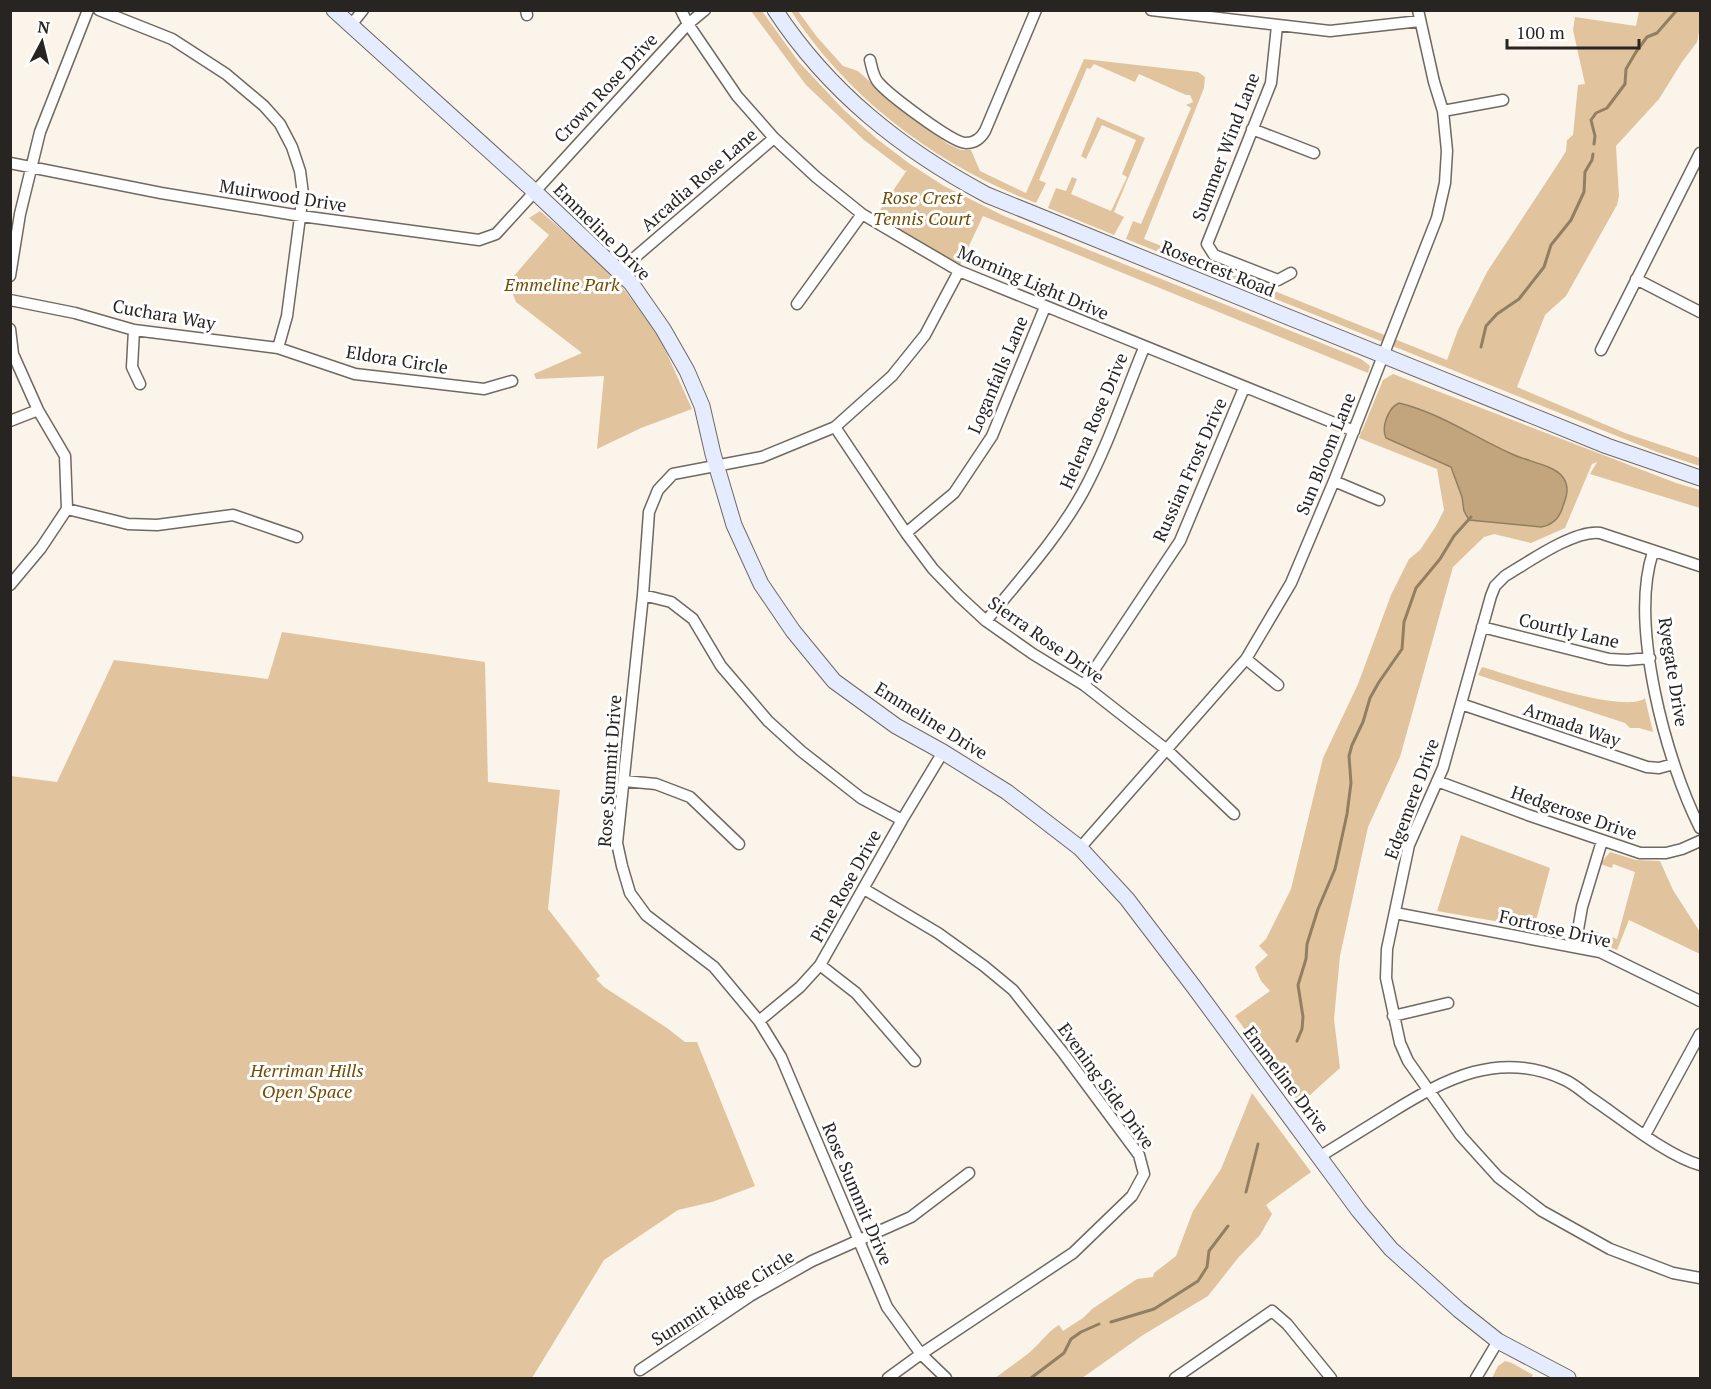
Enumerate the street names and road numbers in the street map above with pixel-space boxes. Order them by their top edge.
street label: Crown Rose Drive [548,27,662,147]
street label: Summer Wind Lane [1186,69,1264,224]
street label: Arcadia Rose Lane [635,122,762,236]
street label: Muirwood Drive [218,173,349,217]
street label: Emmeline Drive [549,177,657,285]
street label: Rosecrest Road [1158,234,1279,302]
street label: Morning Light Drive [954,239,1113,325]
street label: Cuchara Way [111,293,218,335]
street label: Loganfalls Lane [961,312,1033,437]
street label: Eldora Circle [344,339,450,379]
street label: Helena Rose Drive [1054,349,1133,493]
street label: Sun Bloom Lane [1290,389,1361,518]
street label: Russian Frost Drive [1147,394,1232,545]
street label: Sierra Rose Drive [984,590,1109,688]
street label: Courtly Lane [1517,607,1622,653]
street label: Ryegate Drive [1654,616,1694,728]
street label: Emmeline Drive [871,676,992,764]
street label: Rose Summit Drive [592,694,626,848]
street label: Armada Way [1521,696,1625,752]
street label: Edgemere Drive [1378,735,1444,862]
street label: Hedgerose Drive [1508,779,1640,845]
street label: Pine Rose Drive [804,825,886,946]
street label: Fortrose Drive [1497,903,1614,953]
street label: Evening Side Drive [1053,1018,1161,1153]
street label: Emmeline Drive [1239,1021,1335,1138]
street label: Rose Summit Drive [817,1119,899,1269]
street label: Summit Ridge Circle [647,1244,798,1351]

